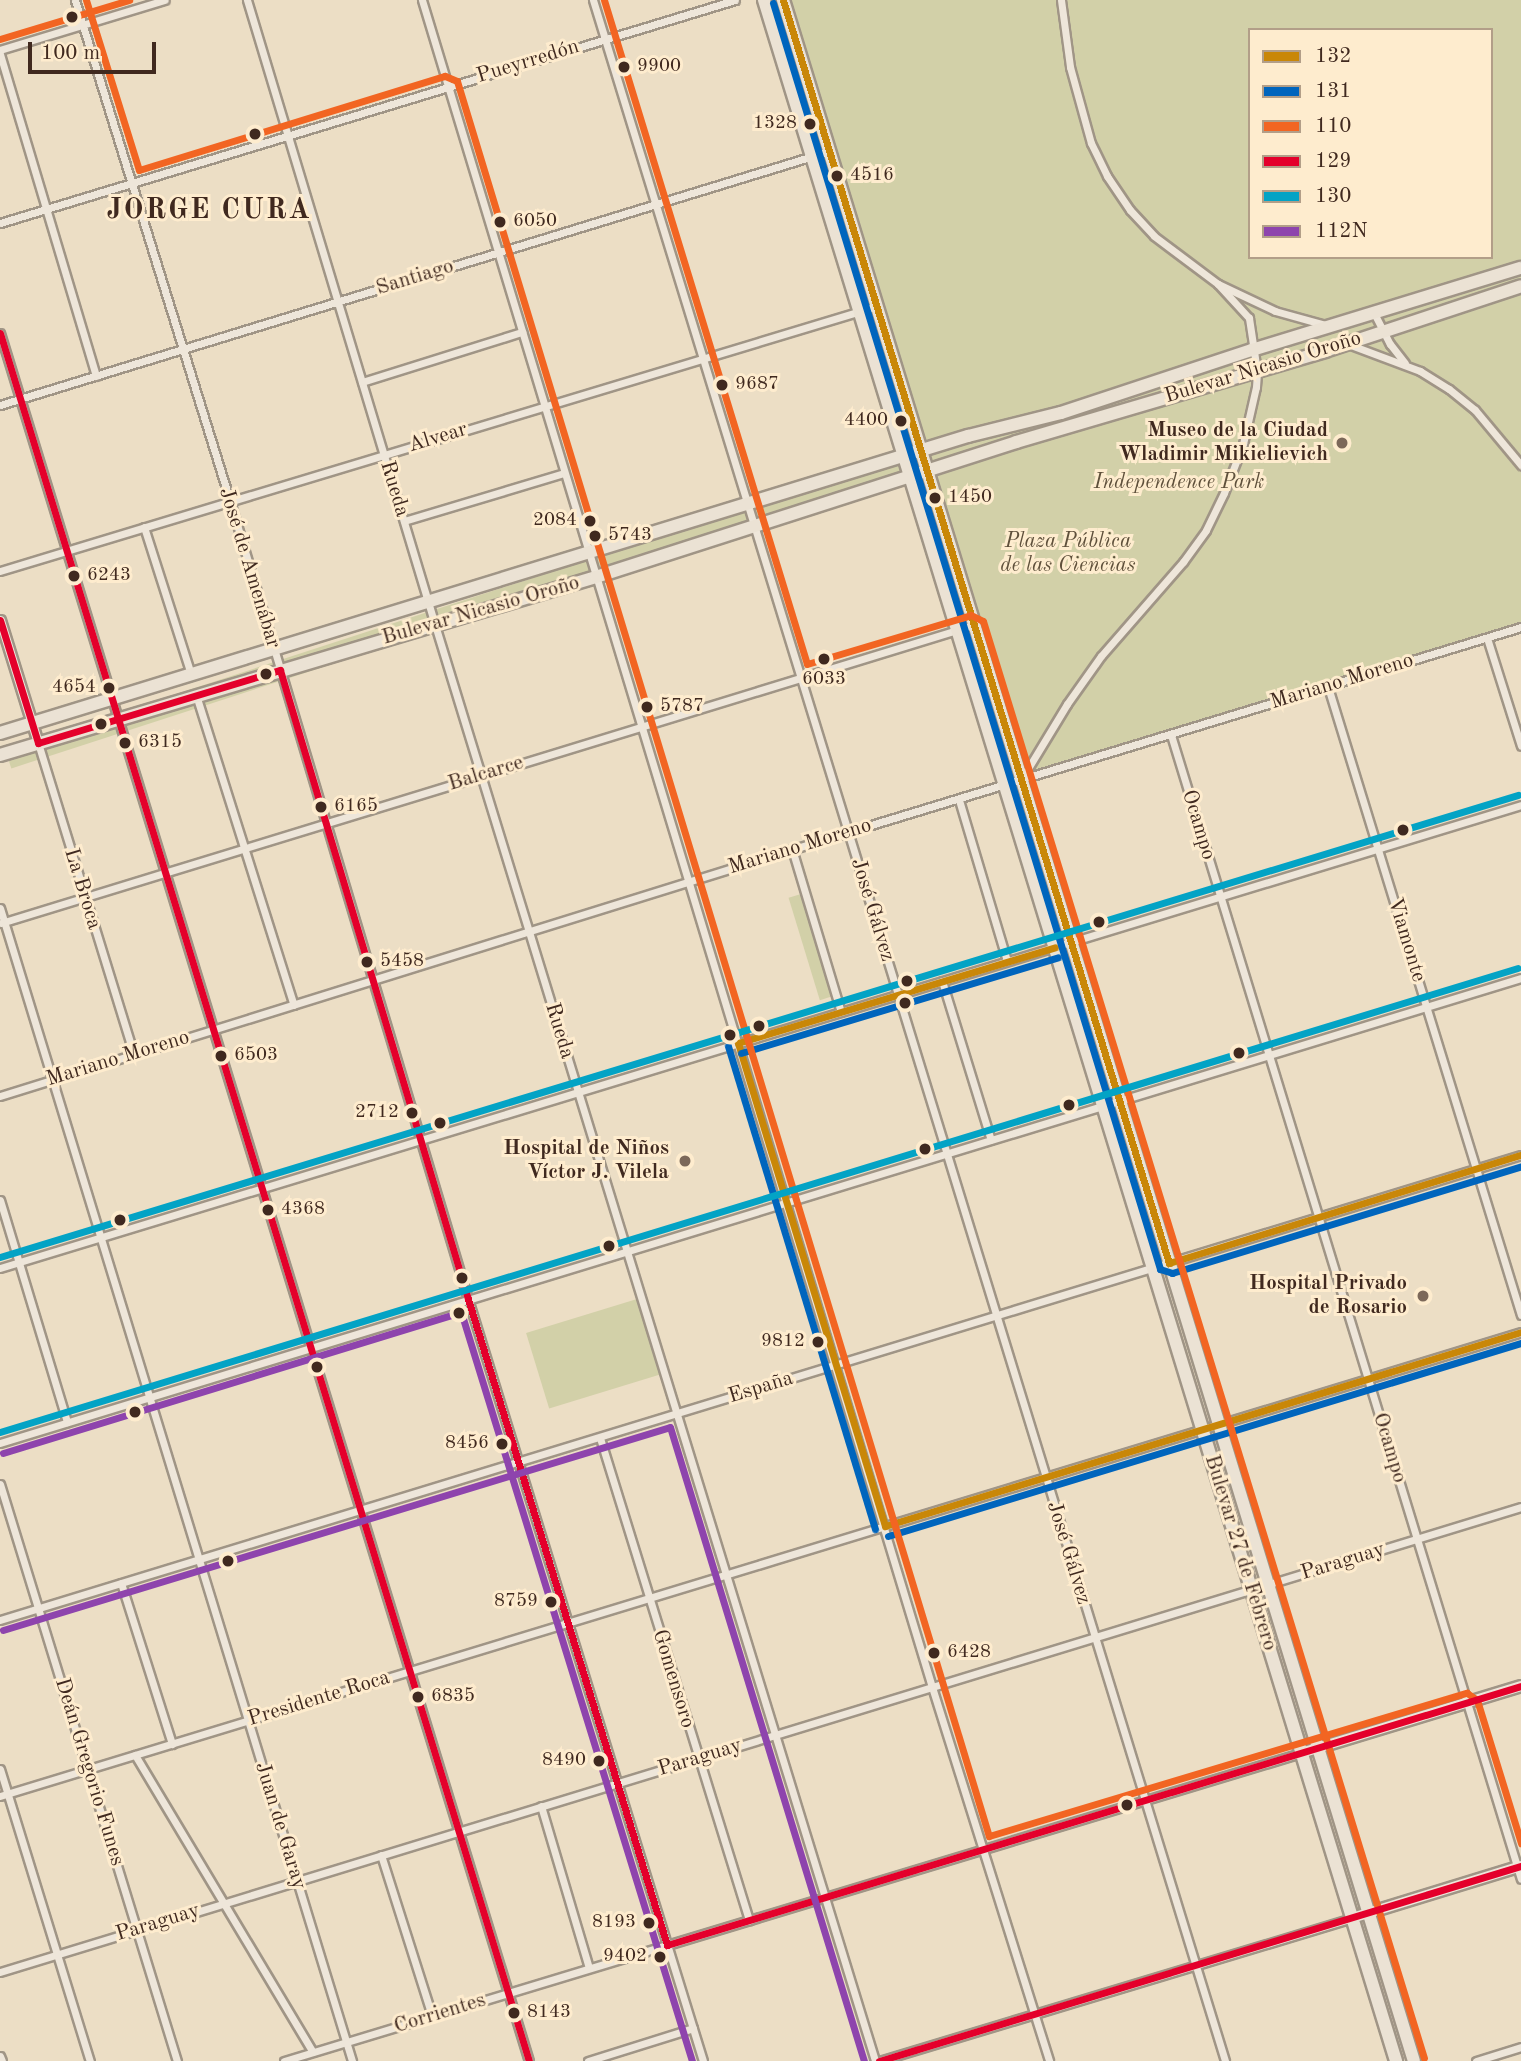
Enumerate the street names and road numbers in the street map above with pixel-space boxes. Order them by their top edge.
street label: Pueyrredón [474,34,582,90]
street label: Santiago [373,254,457,302]
street label: Bulevar Nicasio Oroño [1162,326,1364,410]
street label: Alvear [405,417,471,459]
street label: Rueda [374,458,414,520]
street label: José de Amenábar [213,485,285,651]
street label: Bulevar Nicasio Oroño [379,571,583,651]
street label: Mariano Moreno [1267,648,1417,716]
street label: Balcarce [445,751,527,797]
street label: Ocampo [1175,787,1221,863]
street label: Mariano Moreno [725,813,875,881]
street label: La Broca [58,845,106,933]
street label: José Gálvez [844,855,900,965]
street label: Viamonte [1381,895,1431,985]
street label: Rueda [539,1000,579,1062]
street label: Mariano Moreno [43,1025,193,1093]
street label: España [725,1366,797,1410]
street label: Ocampo [1366,1410,1412,1486]
street label: Bulevar 27 de Febrero [1198,1452,1282,1654]
street label: José Gálvez [1040,1498,1096,1608]
street label: Paraguay [1298,1537,1388,1587]
street label: Gomensoro [646,1627,700,1731]
street label: Presidente Roca [245,1665,393,1733]
street label: Deán Gregorio Funes [48,1675,130,1869]
street label: Paraguay [655,1733,745,1783]
street label: Juan de Garay [249,1759,311,1893]
street label: Paraguay [113,1898,203,1948]
street label: Corrientes [391,1988,489,2040]

